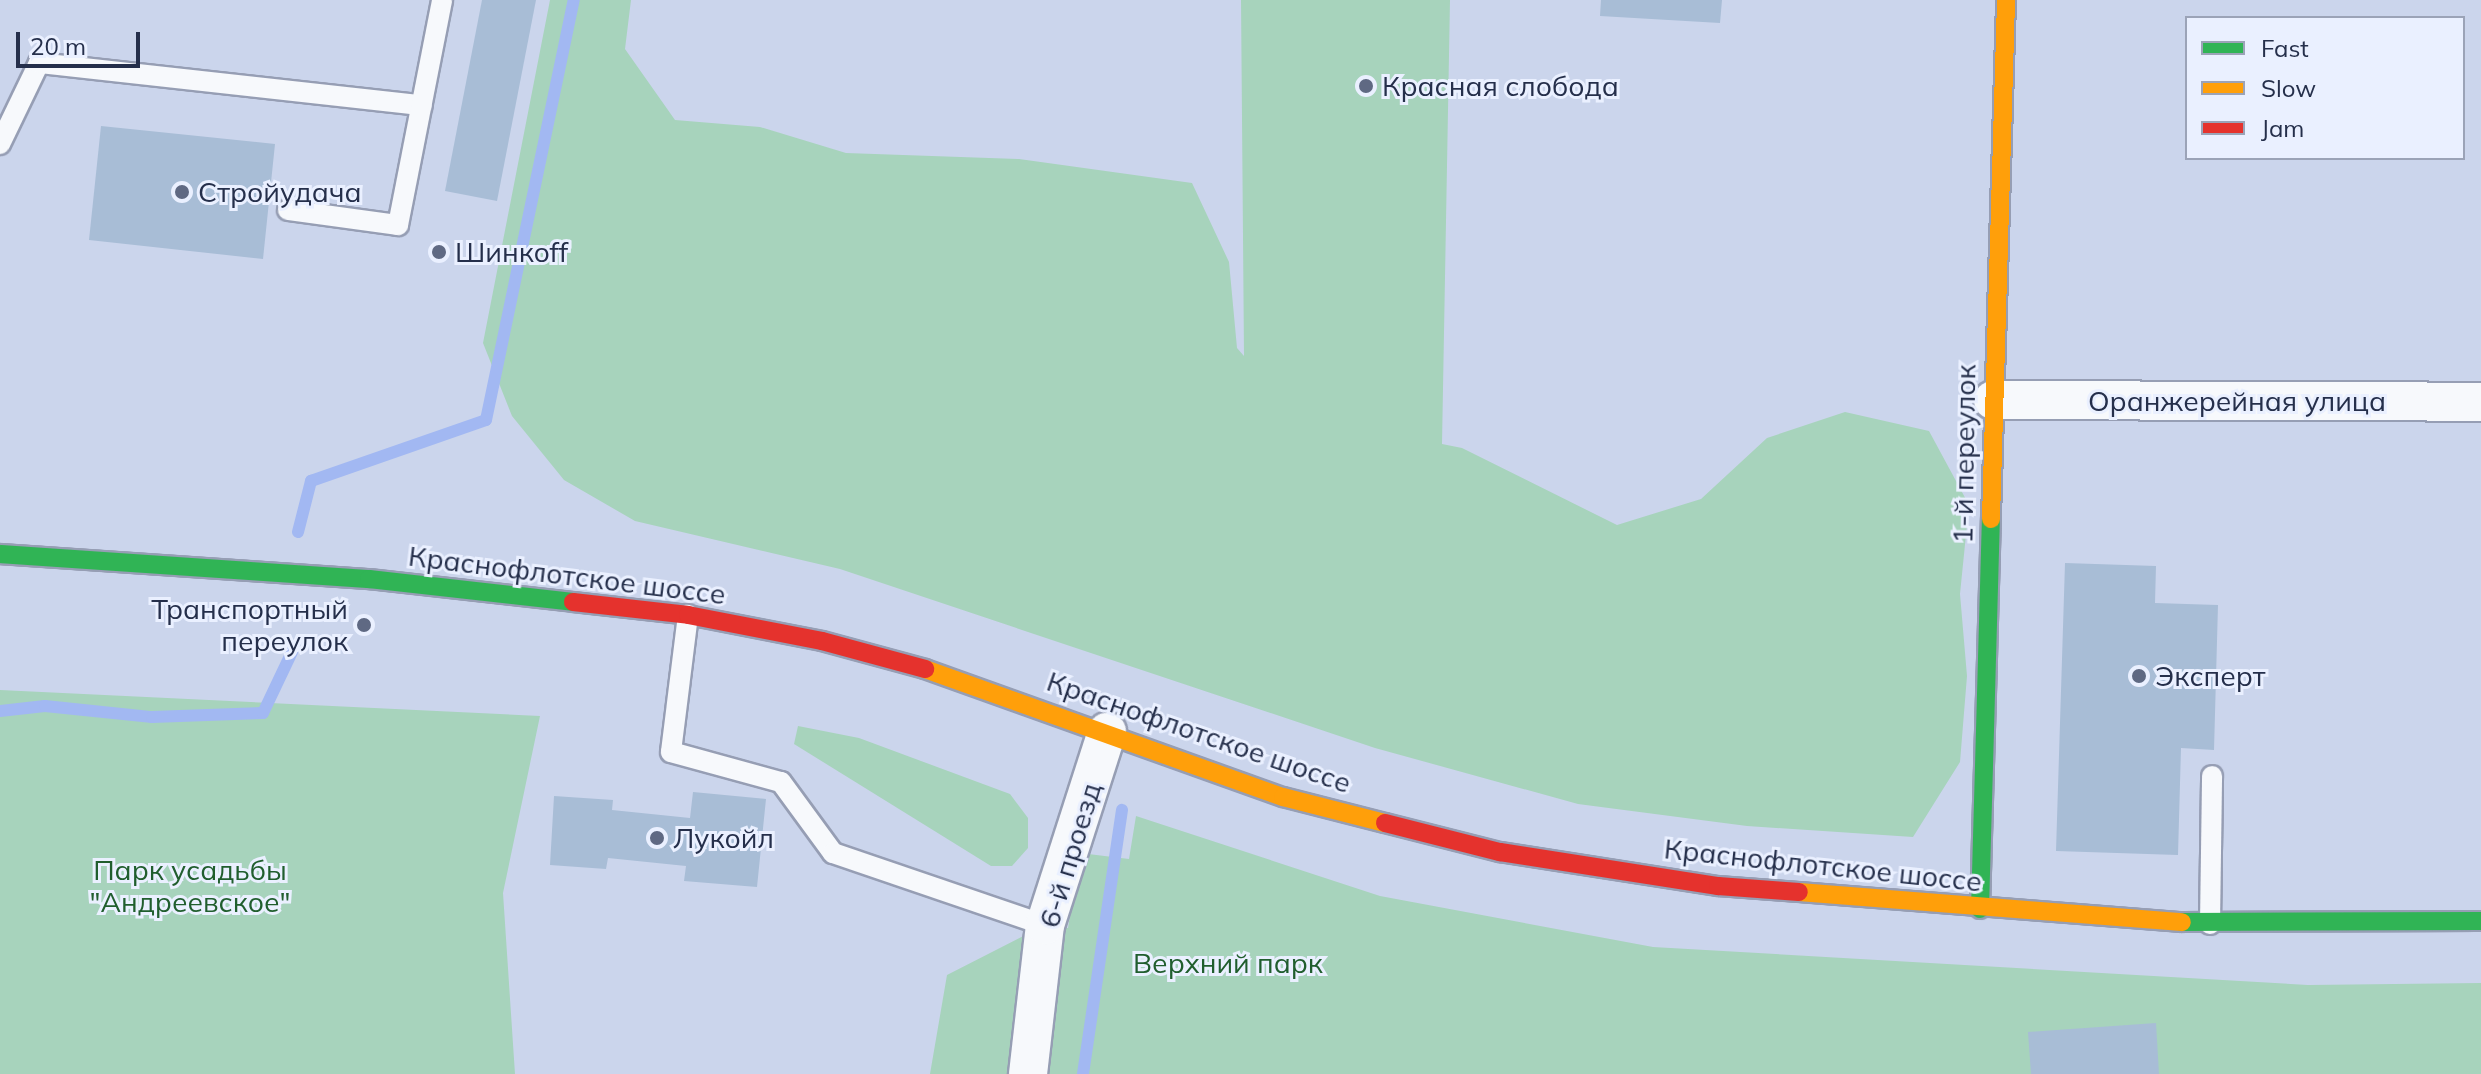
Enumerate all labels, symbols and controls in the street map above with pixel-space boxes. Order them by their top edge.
scale bar [20,16,144,66]
legend [2185,16,2465,160]
text: 20 m [30,31,86,61]
text: Fast [2261,33,2309,63]
place label: Красная слобода [1382,69,1619,103]
text: Slow [2261,73,2316,103]
marker: Красная слобода [1357,77,1375,95]
text: Jam [2261,113,2304,143]
place label: Стройудача [198,175,362,209]
marker: Стройудача [173,183,191,201]
place label: Шинкoff [455,235,568,269]
marker: Шинкoff [430,243,448,261]
street label: 1-й переулок [1946,364,1982,544]
street label: Оранжерейная улица [2088,384,2386,418]
street label: Краснофлотское шоссе [407,539,727,611]
place label: Транспортный переулок [151,592,348,658]
marker: Транспортный переулок [355,616,373,634]
place label: Эксперт [2155,659,2266,693]
street label: Краснофлотское шоссе [1043,664,1355,800]
marker: Эксперт [2130,667,2148,685]
street label: 6-й проезд [1032,778,1108,932]
place label: Лукойл [673,821,774,855]
marker: Лукойл [648,829,666,847]
street label: Краснофлотское шоссе [1663,832,1983,898]
park label: Парк усадьбы "Андреевское" [89,853,291,919]
park label: Верхний парк [1133,946,1323,980]

